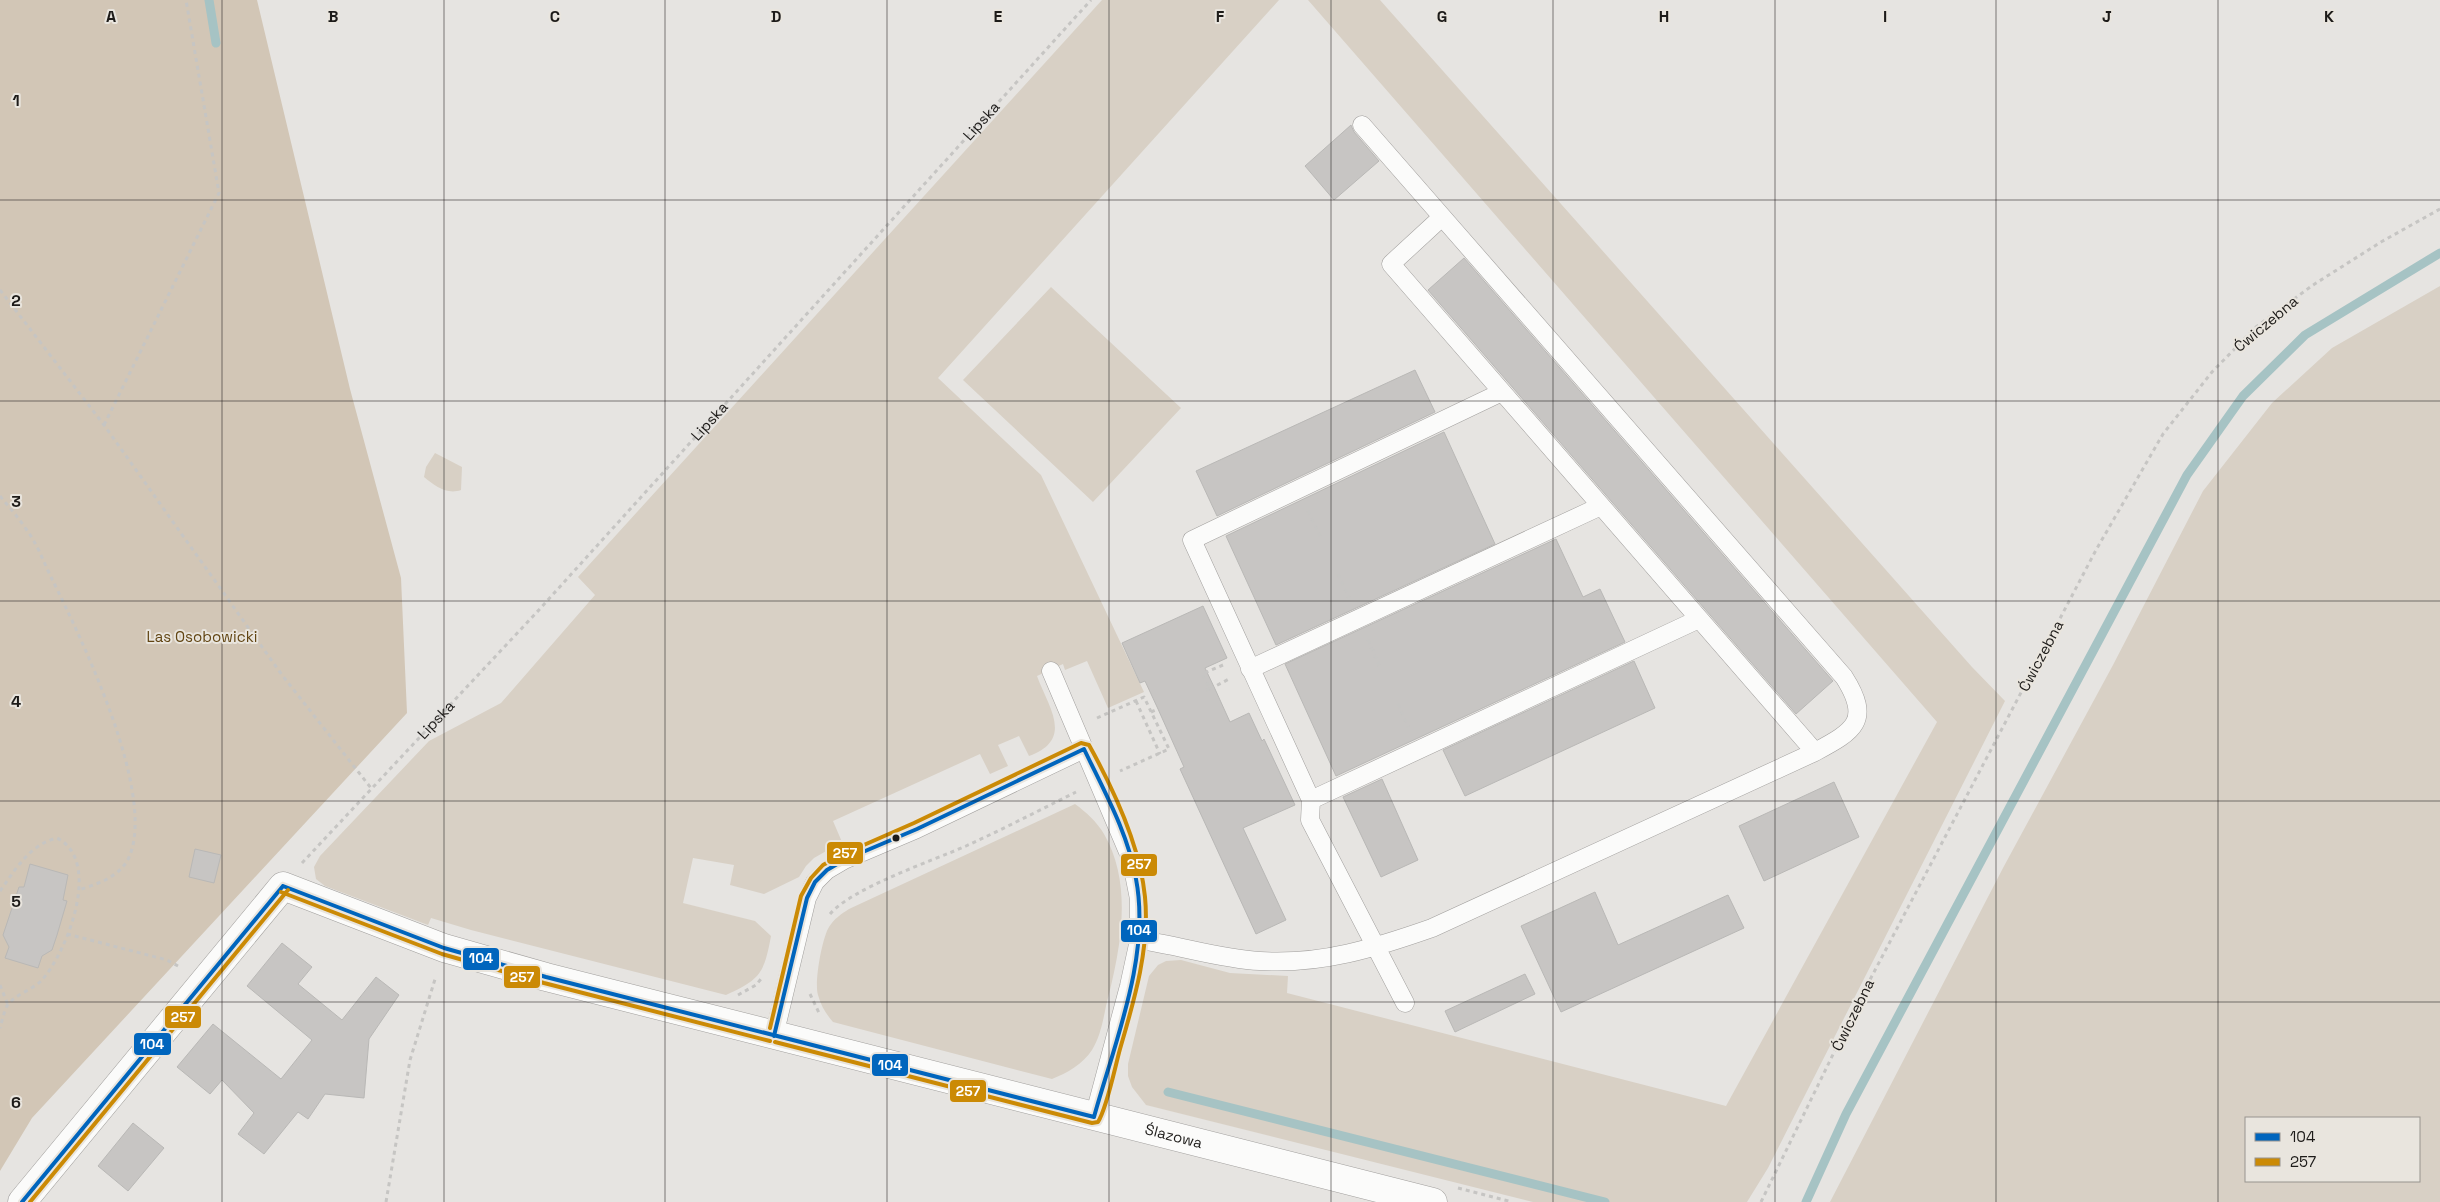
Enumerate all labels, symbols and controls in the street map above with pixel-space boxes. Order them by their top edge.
text: A [106,6,116,27]
text: B [328,6,338,27]
text: C [550,6,560,27]
text: D [771,6,781,27]
text: E [994,6,1003,27]
text: F [1216,6,1225,27]
text: G [1437,6,1447,27]
text: H [1659,6,1669,27]
text: I [1883,6,1887,27]
text: J [2102,6,2112,27]
text: K [2324,6,2334,27]
text: 1 [12,90,20,111]
street label: Lipska [959,97,1004,144]
text: 2 [11,290,21,311]
street label: Ćwiczebna [2230,291,2302,356]
street label: Lipska [687,397,732,444]
text: 3 [11,491,21,512]
street label: Ćwiczebna [2014,617,2067,695]
park label: Las Osobowicki [147,627,257,646]
text: 4 [11,691,21,712]
street label: Lipska [413,696,458,743]
unlabelled marker [891,833,901,843]
line badge: 257 [826,841,864,865]
text: 257 [833,844,857,862]
line badge: 257 [1120,853,1158,877]
text: 257 [1127,855,1151,873]
text: 5 [11,891,21,912]
line badge: 104 [1120,919,1158,943]
text: 104 [1127,921,1151,939]
line badge: 104 [462,947,500,971]
text: 104 [469,949,493,967]
line badge: 257 [503,965,541,989]
text: 257 [510,968,534,986]
street label: Ćwiczebna [1827,975,1878,1054]
line badge: 257 [164,1005,202,1029]
text: 257 [171,1008,195,1026]
line badge: 104 [133,1032,172,1056]
text: 104 [140,1035,164,1053]
line badge: 104 [871,1053,909,1077]
text: 104 [878,1056,902,1074]
line badge: 257 [949,1079,987,1103]
text: 257 [956,1082,980,1100]
text: 6 [11,1092,21,1113]
legend [2245,1117,2420,1182]
street label: Ślazowa [1143,1119,1205,1152]
text: 104 [2290,1127,2315,1146]
text: 257 [2290,1152,2316,1171]

